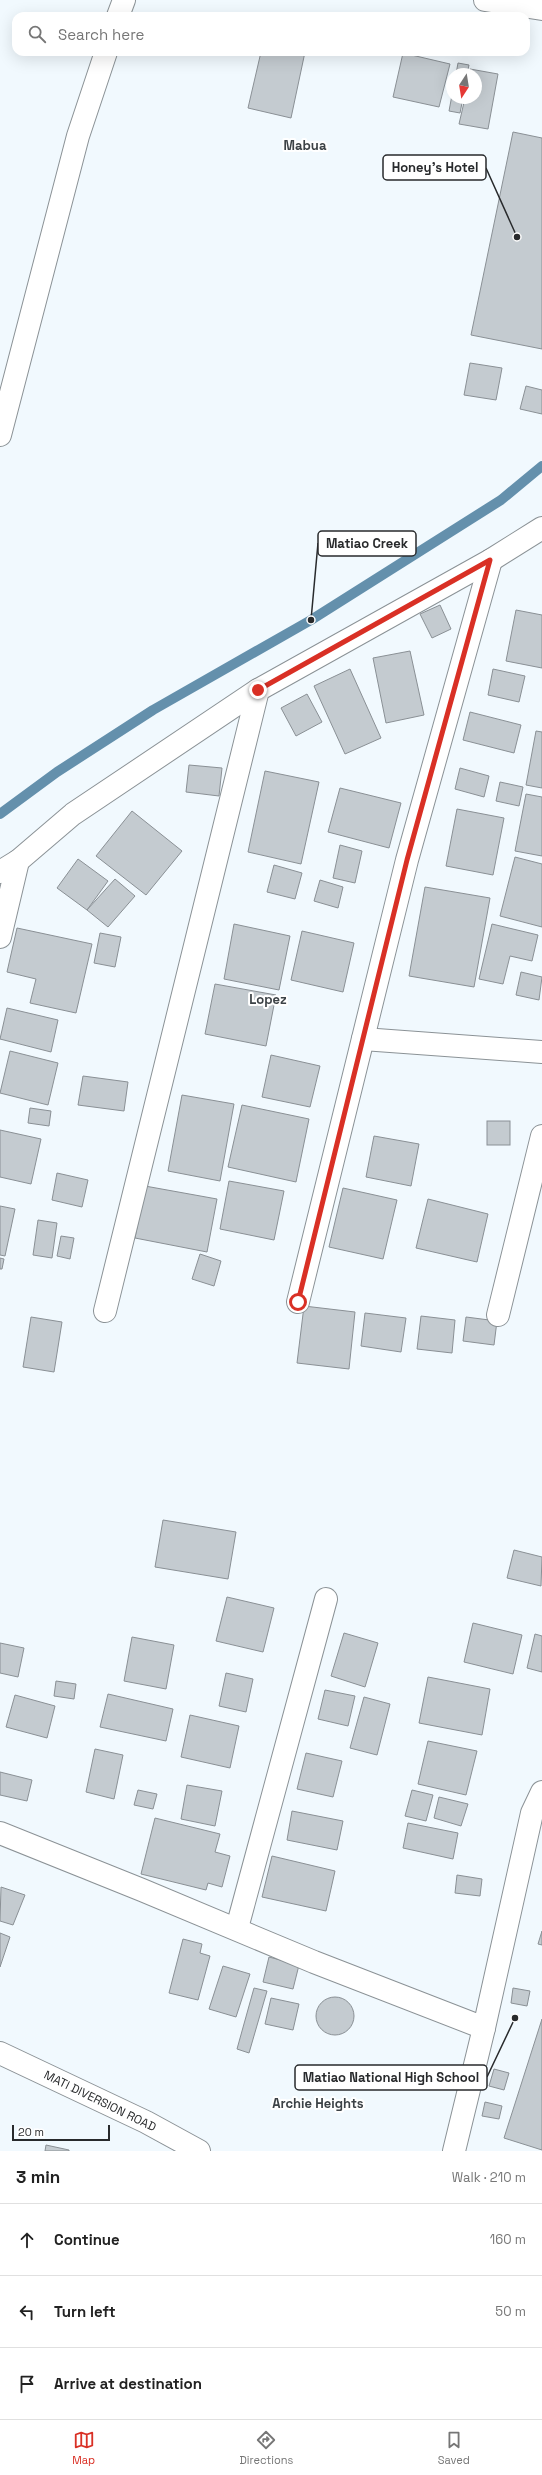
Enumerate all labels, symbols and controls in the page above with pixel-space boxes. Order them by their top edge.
search box [12,12,530,56]
icon: search [26,23,48,45]
text: Search here [58,25,144,44]
north arrow [446,68,482,104]
district label: Mabua [284,137,327,154]
callout: Honey's Hotel [383,155,486,180]
text: Honey's Hotel [392,159,478,176]
callout: Matiao Creek [318,531,416,556]
text: Matiao Creek [326,535,409,552]
route end [249,681,267,699]
district label: Lopez [249,991,287,1008]
route start [289,1293,307,1311]
callout: Matiao National High School [295,2065,487,2090]
street label: MATI DIVERSION ROAD [41,2067,159,2135]
text: Matiao National High School [303,2069,479,2086]
district label: Archie Heights [272,2095,364,2112]
scale bar [12,2123,110,2142]
text: 20 m [18,2125,44,2139]
text: 3 min [16,2166,60,2188]
text: Walk · 210 m [452,2169,526,2186]
icon: ahead [16,2229,38,2251]
text: Continue [54,2230,120,2249]
text: 160 m [490,2231,526,2248]
icon: left [16,2301,38,2323]
text: Turn left [54,2302,116,2321]
text: 50 m [495,2303,526,2320]
icon: arrive [16,2373,38,2395]
text: Arrive at destination [54,2374,202,2393]
tab: Map [72,2429,95,2467]
tab: Directions [239,2429,293,2467]
tab: Saved [438,2429,470,2467]

